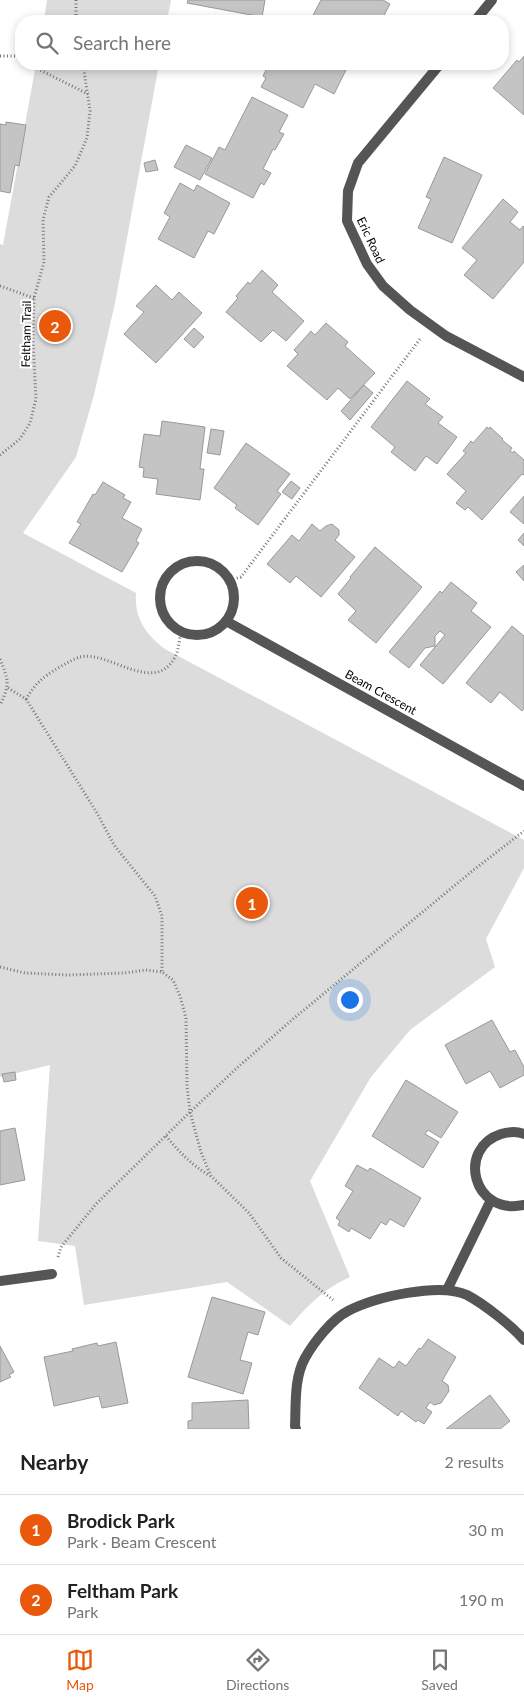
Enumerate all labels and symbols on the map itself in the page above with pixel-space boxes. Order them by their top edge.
street label: Eric Road [354,214,388,266]
street label: Feltham Trail [18,301,34,367]
pin: 2 [39,307,71,345]
street label: Beam Crescent [343,666,420,718]
pin: 1 [236,884,268,922]
your location [337,987,363,1013]

